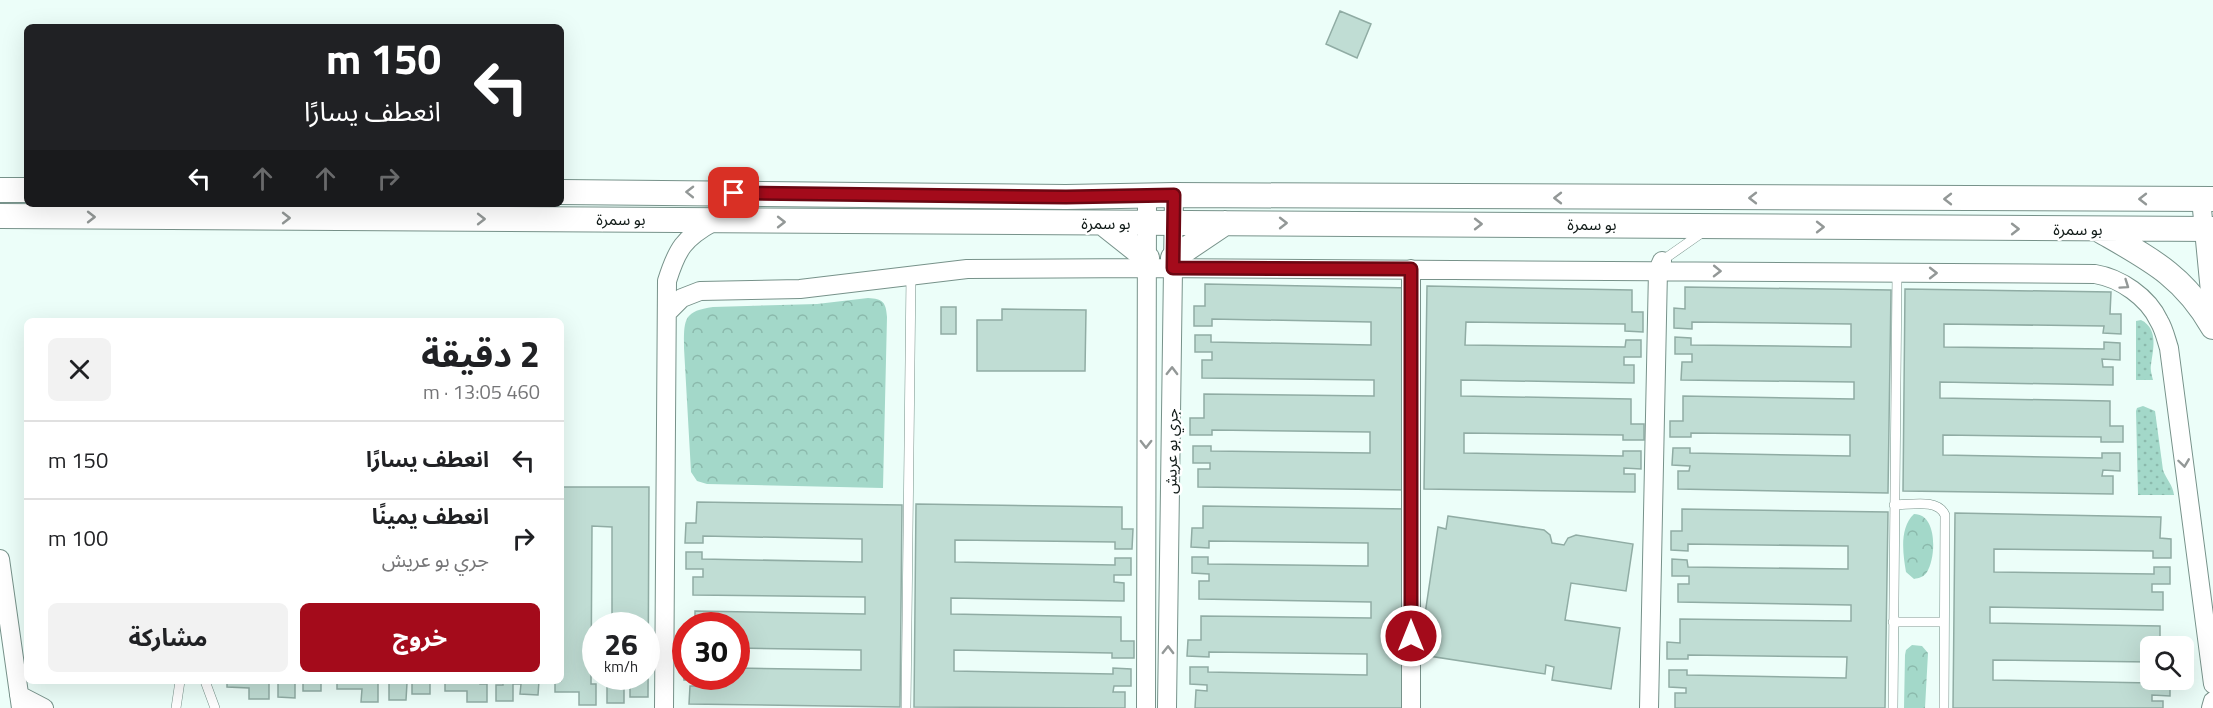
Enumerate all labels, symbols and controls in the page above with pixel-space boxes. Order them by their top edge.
text: 150 m [326,26,441,90]
icon: left [462,48,540,126]
text: انعطف يسارًا [304,90,441,131]
icon: left [183,162,216,195]
icon: ahead [246,162,279,195]
icon: ahead [309,162,342,195]
icon: right [372,162,405,195]
pin [708,167,759,218]
icon: arrive [717,176,750,209]
one-way arrow [685,186,694,199]
one-way arrow [1553,192,1562,204]
one-way arrow [1748,192,1757,205]
one-way arrow [1943,193,1952,205]
one-way arrow [2138,193,2147,205]
street label: بو سمرة [596,207,646,231]
one-way arrow [86,211,95,223]
street label: بو سمرة [1081,211,1131,235]
one-way arrow [281,212,290,224]
street label: بو سمرة [1567,212,1617,236]
one-way arrow [476,213,485,225]
one-way arrow [776,216,785,228]
one-way arrow [1279,217,1288,229]
street label: بو سمرة [2053,217,2103,241]
one-way arrow [1474,218,1483,230]
one-way arrow [1816,221,1825,233]
one-way arrow [2011,223,2020,235]
one-way arrow [1712,265,1721,277]
one-way arrow [1928,267,1937,279]
one-way arrow [2118,278,2129,289]
text: 2 دقيقة [421,326,540,381]
button: close [48,338,111,401]
one-way arrow [1166,366,1178,375]
text: 460 m · 13:05 [423,376,540,407]
street label: جري بو عريش [1158,408,1184,494]
one-way arrow [1140,440,1152,449]
text: انعطف يسارًا [366,442,489,476]
text: 150 m [48,443,108,477]
icon: left [507,444,540,477]
one-way arrow [2178,458,2190,468]
text: انعطف يمينًا [372,499,489,533]
text: 100 m [48,521,108,555]
icon: right [507,522,540,555]
text: جري بو عريش [382,544,489,575]
button: مشاركة [48,603,288,672]
button: خروج [300,603,540,672]
position arrow [1379,604,1443,668]
speed limit sign: 30 [672,612,750,690]
text: 26 [604,621,638,667]
map controls [2140,636,2194,690]
button: search [2140,636,2194,690]
one-way arrow [1162,645,1174,654]
text: km/h [604,655,638,678]

